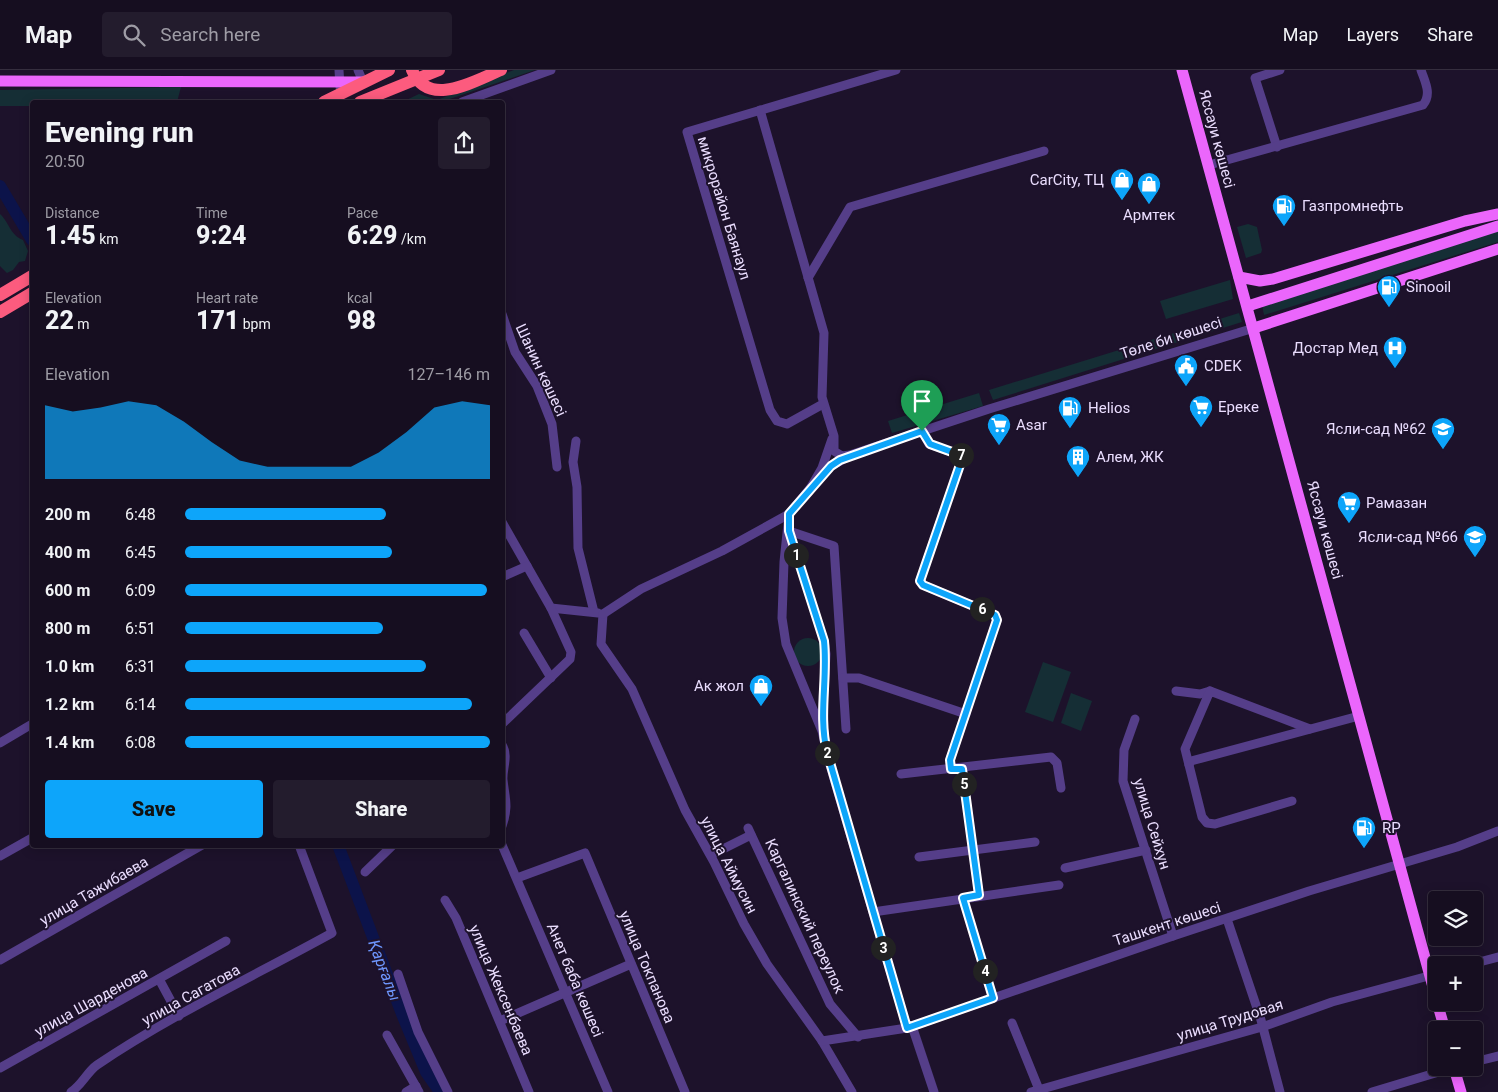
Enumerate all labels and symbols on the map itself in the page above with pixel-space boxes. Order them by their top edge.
street label: Яссауи көшесі [1195,88,1239,190]
street label: микрорайон Баянаул [694,134,754,282]
shop icon: CarCity, ТЦ [1109,167,1135,201]
place label: CarCity, ТЦ [1030,171,1104,189]
shop icon: Армтек [1136,171,1162,205]
fuel station icon: Газпромнефть [1271,193,1297,227]
place label: Газпромнефть [1302,197,1404,215]
place label: Армтек [1123,206,1175,224]
fuel station icon: Sinooil [1376,274,1402,308]
place label: Sinooil [1406,278,1451,296]
street label: Төле би көшесі [1118,313,1224,363]
street label: Шанин көшесі [512,321,570,419]
hospital icon: Достар Мед [1382,335,1408,369]
place label: Достар Мед [1293,339,1378,357]
public building icon: CDEK [1173,353,1199,387]
place label: CDEK [1204,357,1242,375]
pin [901,380,943,431]
supermarket icon: Ереке [1188,394,1214,428]
fuel station icon: Helios [1057,395,1083,429]
place label: Ереке [1218,398,1259,416]
place label: Helios [1088,399,1130,417]
supermarket icon: Asar [986,412,1012,446]
place label: Asar [1016,416,1047,434]
school or university icon: Ясли-сад №62 [1430,416,1456,450]
place label: Ясли-сад №62 [1326,420,1426,438]
pin: 7 [948,442,974,468]
building icon: Алем, ЖК [1065,444,1091,478]
place label: Алем, ЖК [1096,448,1164,466]
street label: Яссауи көшесі [1303,479,1347,581]
supermarket icon: Рамазан [1336,490,1362,524]
place label: Рамазан [1366,494,1427,512]
school or university icon: Ясли-сад №66 [1462,524,1488,558]
place label: Ясли-сад №66 [1358,528,1458,546]
pin: 1 [784,542,808,568]
pin: 6 [970,596,994,622]
shop icon: Ак жол [748,673,774,707]
place label: Ак жол [694,677,744,695]
pin: 2 [814,740,840,766]
pin: 5 [952,772,976,796]
street label: улица Сейхун [1130,776,1174,872]
street label: улица Аймусин [697,813,761,917]
fuel station icon: RP [1351,815,1377,849]
place label: RP [1382,819,1401,837]
street label: Каргалинский переулок [761,836,849,996]
street label: улица Тажибаева [37,853,151,929]
street label: Ташкент көшесі [1111,898,1223,950]
street label: улица Токпанова [615,908,679,1026]
street label: Анет баба көшесі [543,920,607,1040]
street label: улица Жексенбаева [465,922,537,1058]
pin: 3 [870,936,896,960]
water label: Қарғалы [364,937,405,1004]
pin: 4 [972,958,998,984]
street label: улица Сагатова [139,961,243,1029]
street label: улица Шарденова [31,963,151,1041]
street label: улица Трудовая [1175,995,1285,1045]

